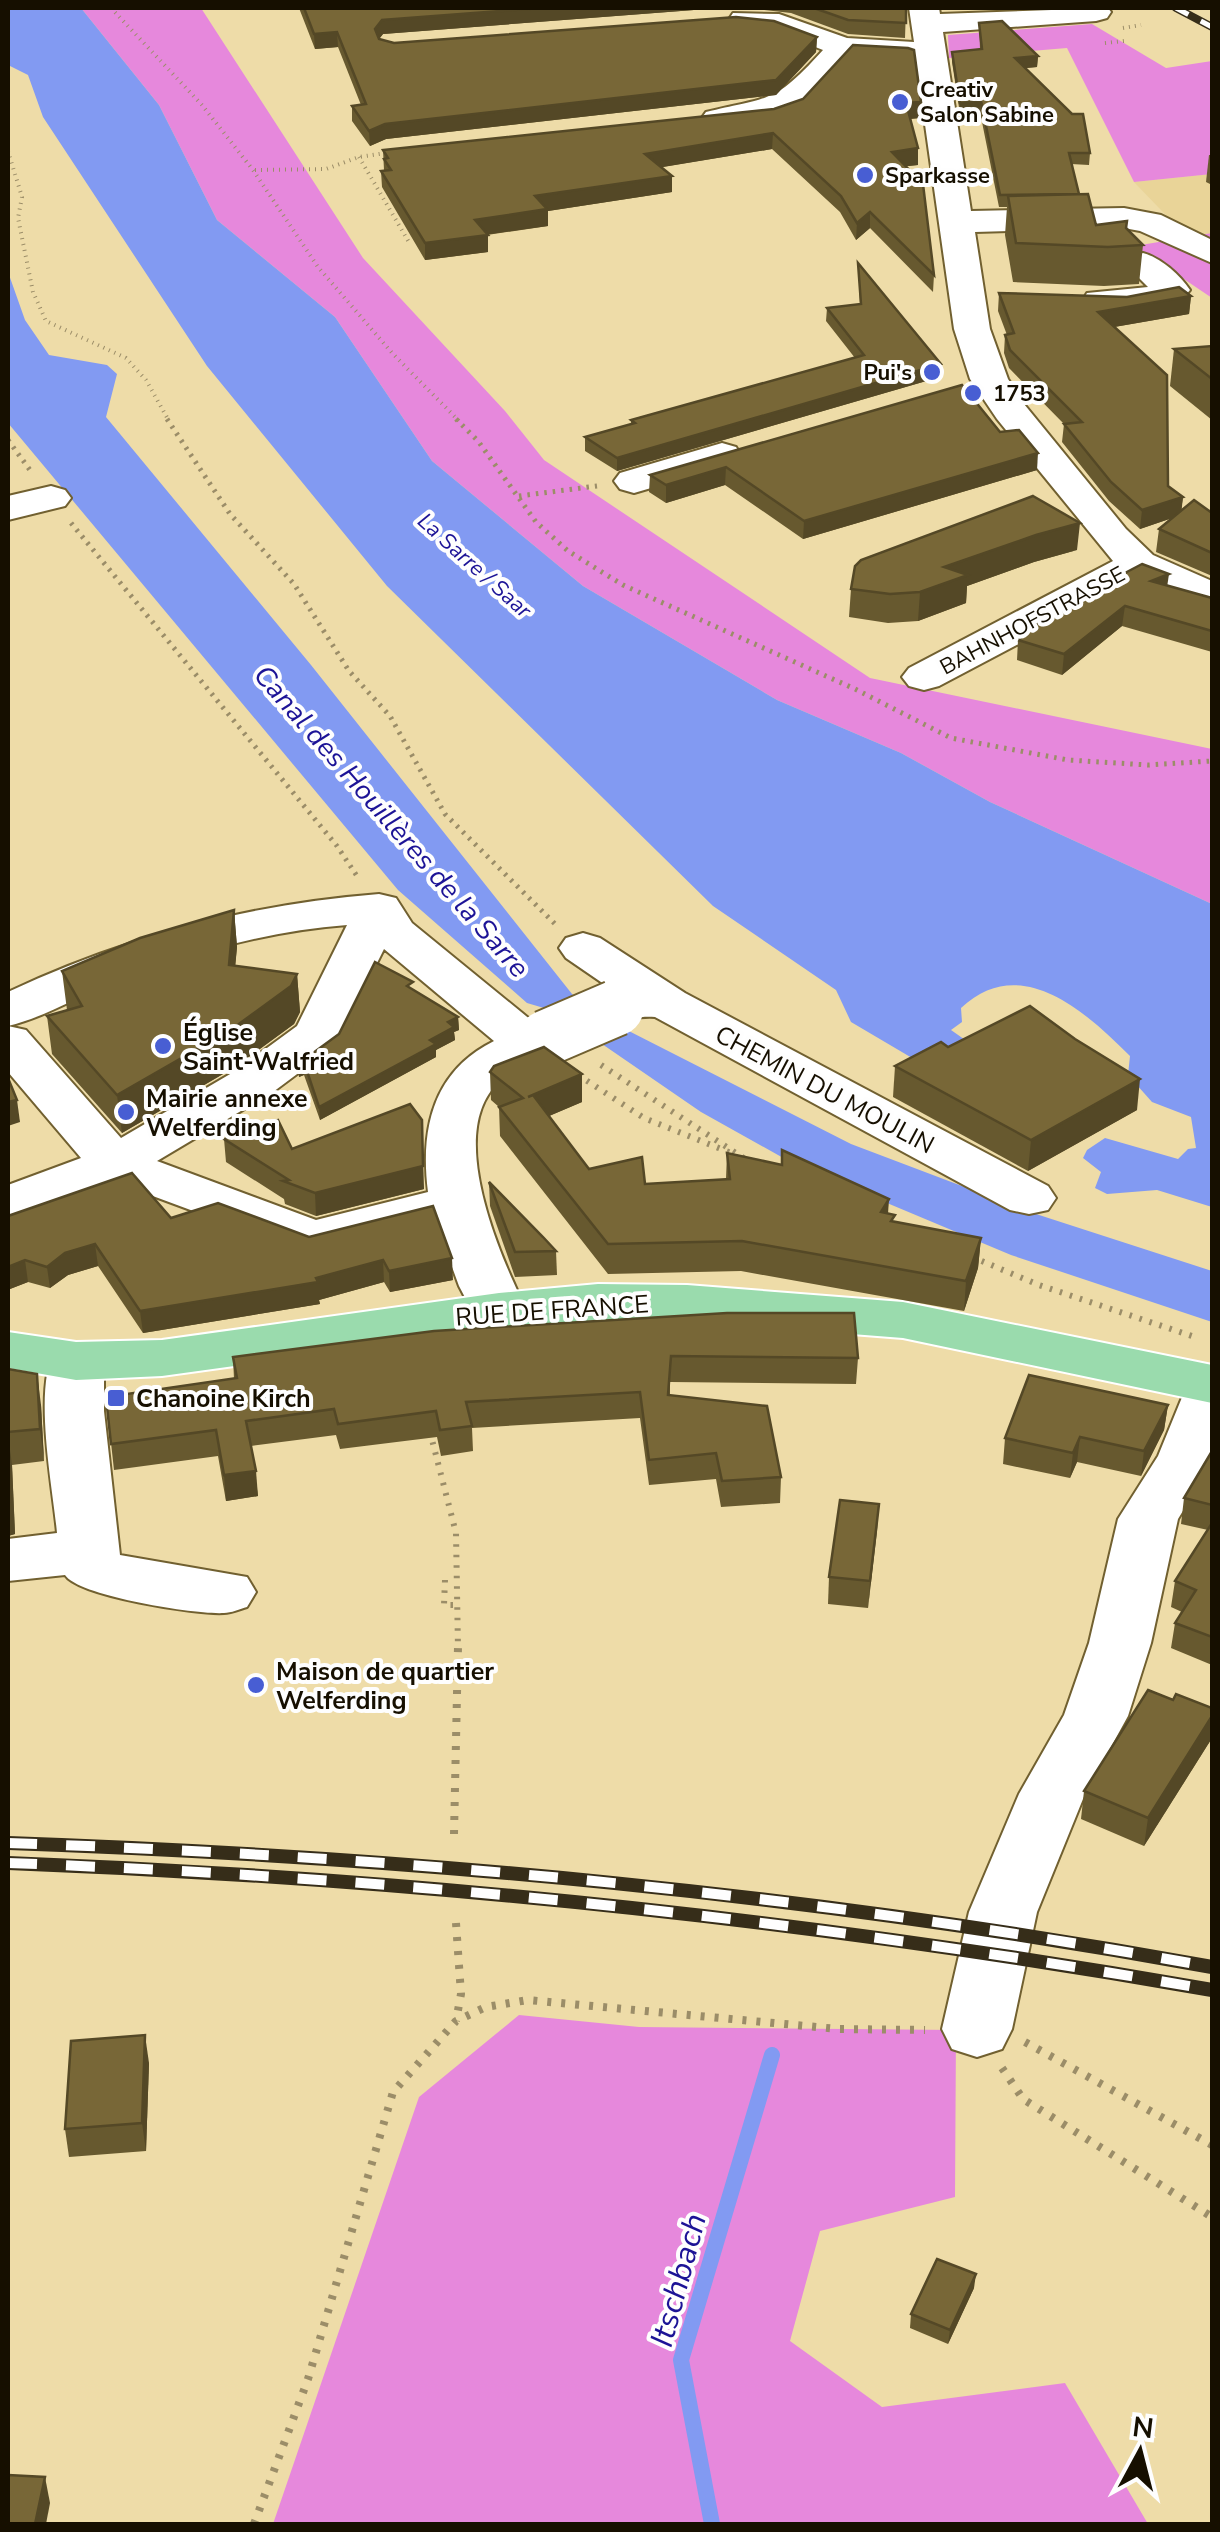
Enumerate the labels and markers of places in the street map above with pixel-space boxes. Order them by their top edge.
place label: Creativ Salon Sabine [920,75,1054,130]
marker: Creativ Salon Sabine [889,91,911,113]
place label: Sparkasse [885,161,990,191]
marker: Sparkasse [854,164,876,186]
place label: Pui's [863,358,912,388]
marker: Pui's [921,361,943,383]
place label: 1753 [993,379,1046,409]
marker: 1753 [962,382,984,404]
place label: Église Saint-Walfried [183,1016,354,1079]
marker: Église Saint-Walfried [152,1035,174,1057]
place label: Mairie annexe Welferding [146,1082,308,1145]
marker: Mairie annexe Welferding [115,1101,137,1123]
place label: Chanoine Kirch [136,1382,311,1416]
marker: Chanoine Kirch [105,1387,127,1409]
place label: Maison de quartier Welferding [276,1655,494,1718]
marker: Maison de quartier Welferding [245,1674,267,1696]

